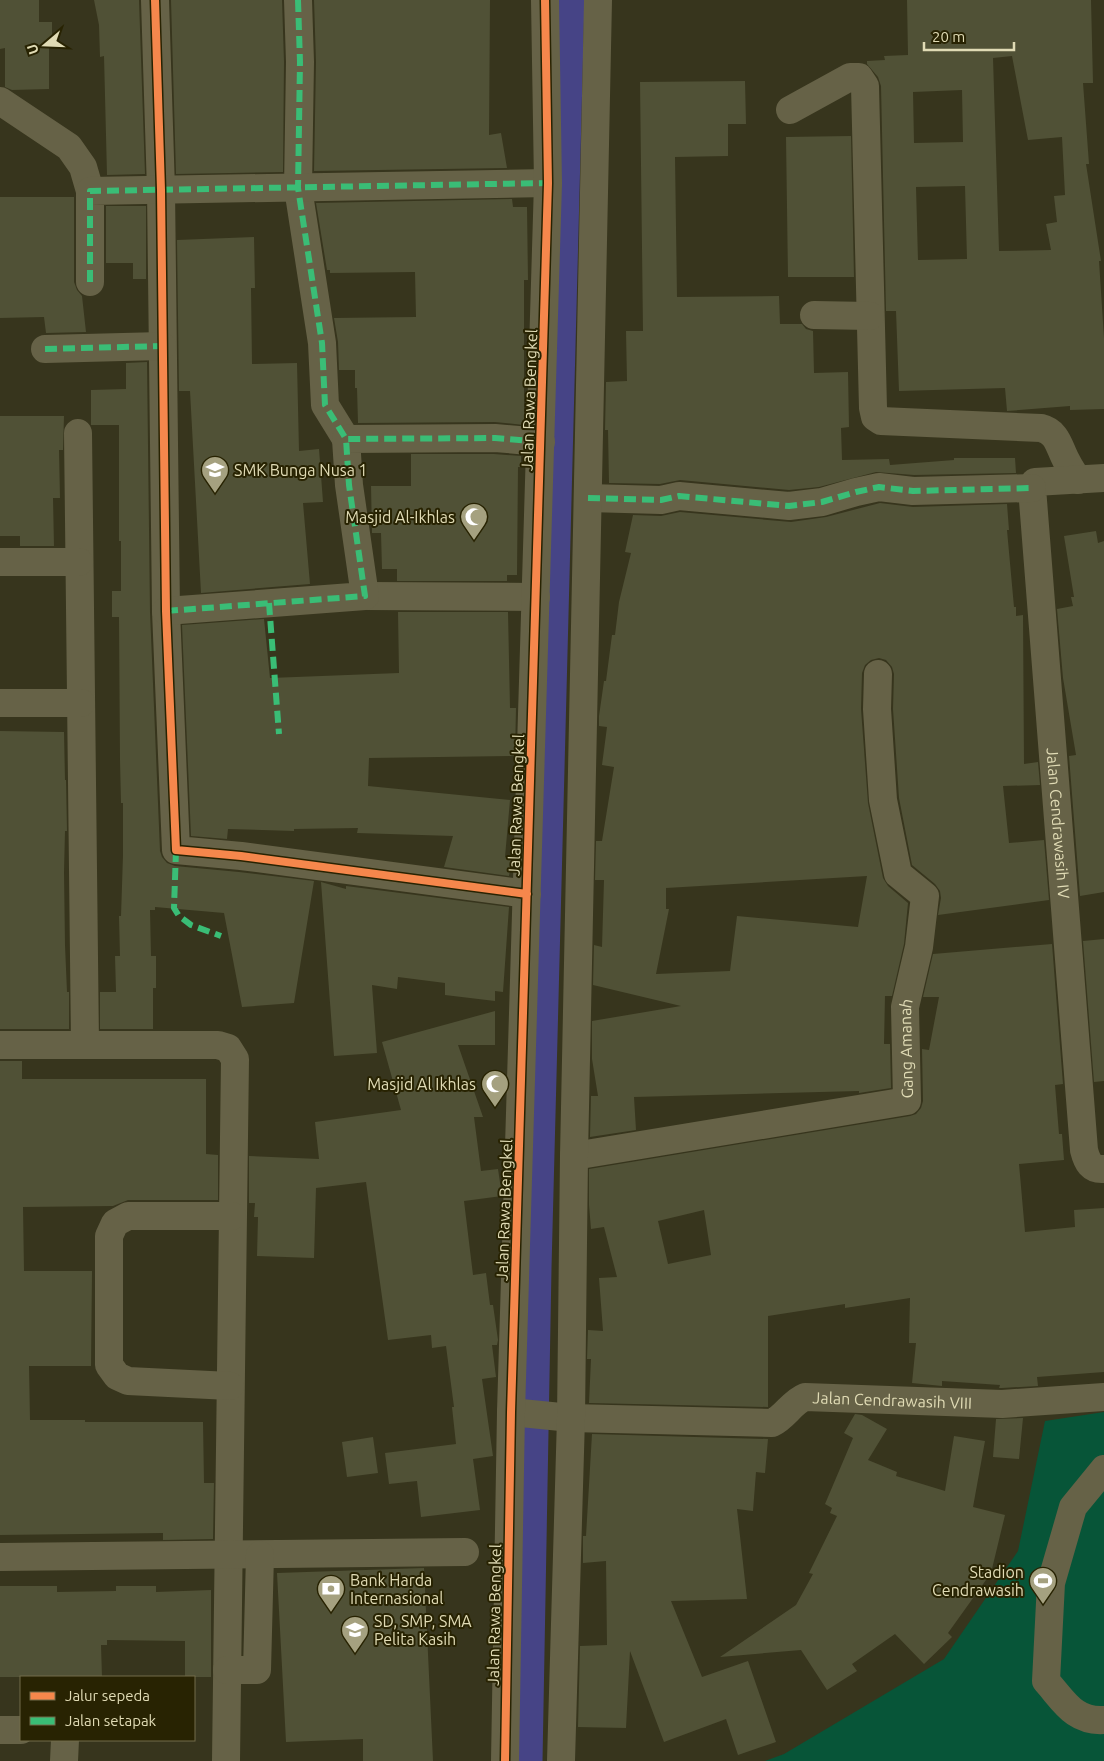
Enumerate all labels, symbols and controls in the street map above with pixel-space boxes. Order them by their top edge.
north arrow [20,20,70,70]
scale bar [924,20,1014,52]
text: 20 m [932,28,965,45]
text: U [24,42,42,56]
street label: Jalan Rawa Bengkel [518,329,540,471]
school or university icon: SMK Bunga Nusa 1 [200,455,230,494]
place label: SMK Bunga Nusa 1 [234,461,368,479]
mosque icon: Masjid Al-Ikhlas [459,502,489,541]
place label: Masjid Al-Ikhlas [345,508,455,526]
street label: Jalan Rawa Bengkel [505,734,527,876]
street label: Jalan Cendrawasih IV [1043,747,1073,899]
street label: Gang Amanah [896,997,916,1099]
mosque icon: Masjid Al Ikhlas [480,1069,510,1108]
place label: Masjid Al Ikhlas [367,1075,476,1093]
street label: Jalan Rawa Bengkel [493,1139,515,1281]
street label: Jalan Cendrawasih VIII [812,1388,972,1412]
street label: Jalan Rawa Bengkel [484,1544,504,1686]
place label: Stadion Cendrawasih [932,1563,1024,1599]
sports icon: Stadion Cendrawasih [1028,1566,1058,1605]
place label: Bank Harda Internasional [350,1571,444,1607]
bank icon: Bank Harda Internasional [316,1574,346,1613]
place label: SD, SMP, SMA Pelita Kasih [374,1612,472,1648]
school or university icon: SD, SMP, SMA Pelita Kasih [340,1615,370,1654]
legend [20,1676,195,1741]
text: Jalur sepeda [65,1687,150,1704]
text: Jalan setapak [65,1712,157,1729]

